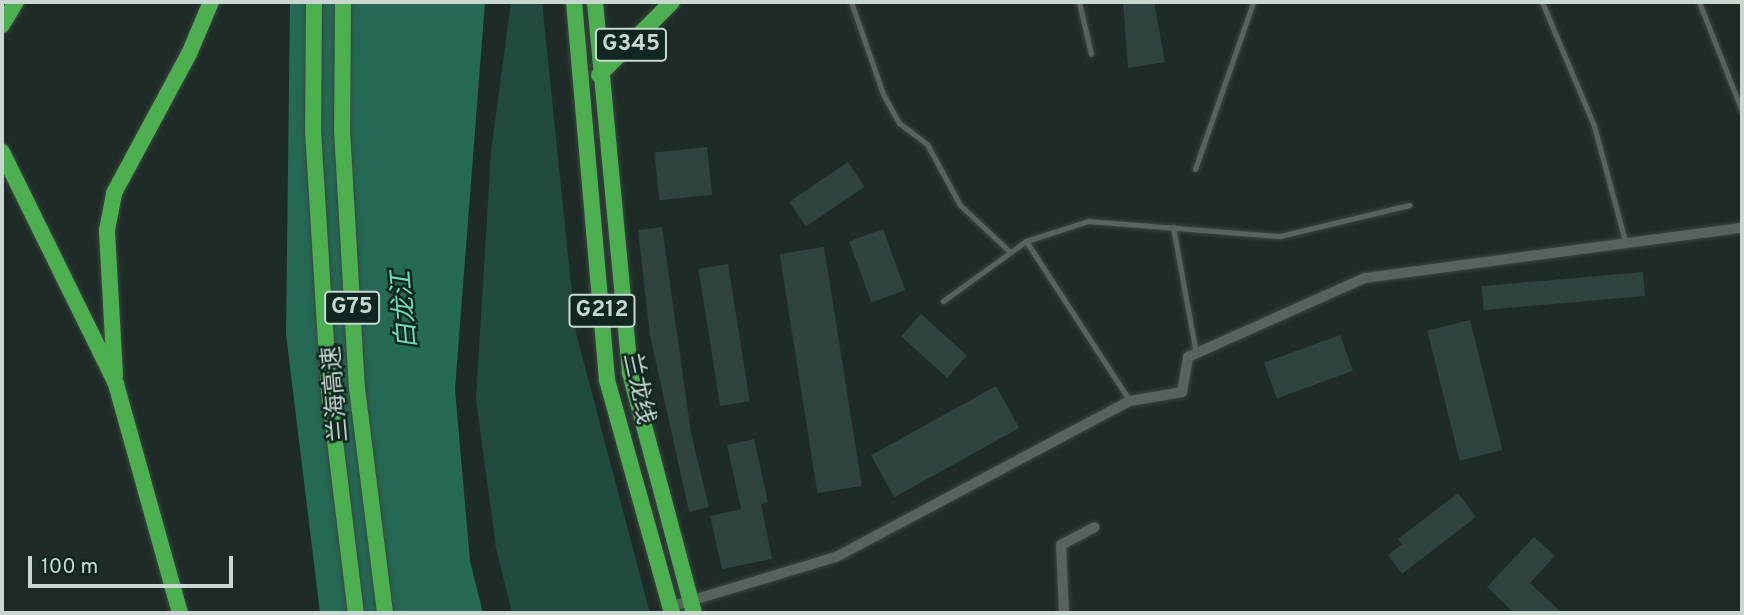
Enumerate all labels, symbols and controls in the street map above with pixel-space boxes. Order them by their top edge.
road number: G345 [594,26,668,64]
water label: 白龙江 [387,270,425,350]
road number: G75 [324,288,380,328]
road number: G212 [567,292,637,330]
street label: 兰海高速 [318,345,356,443]
street label: 兰龙线 [615,351,659,427]
scale bar [32,542,236,586]
text: 100 m [41,554,98,581]

